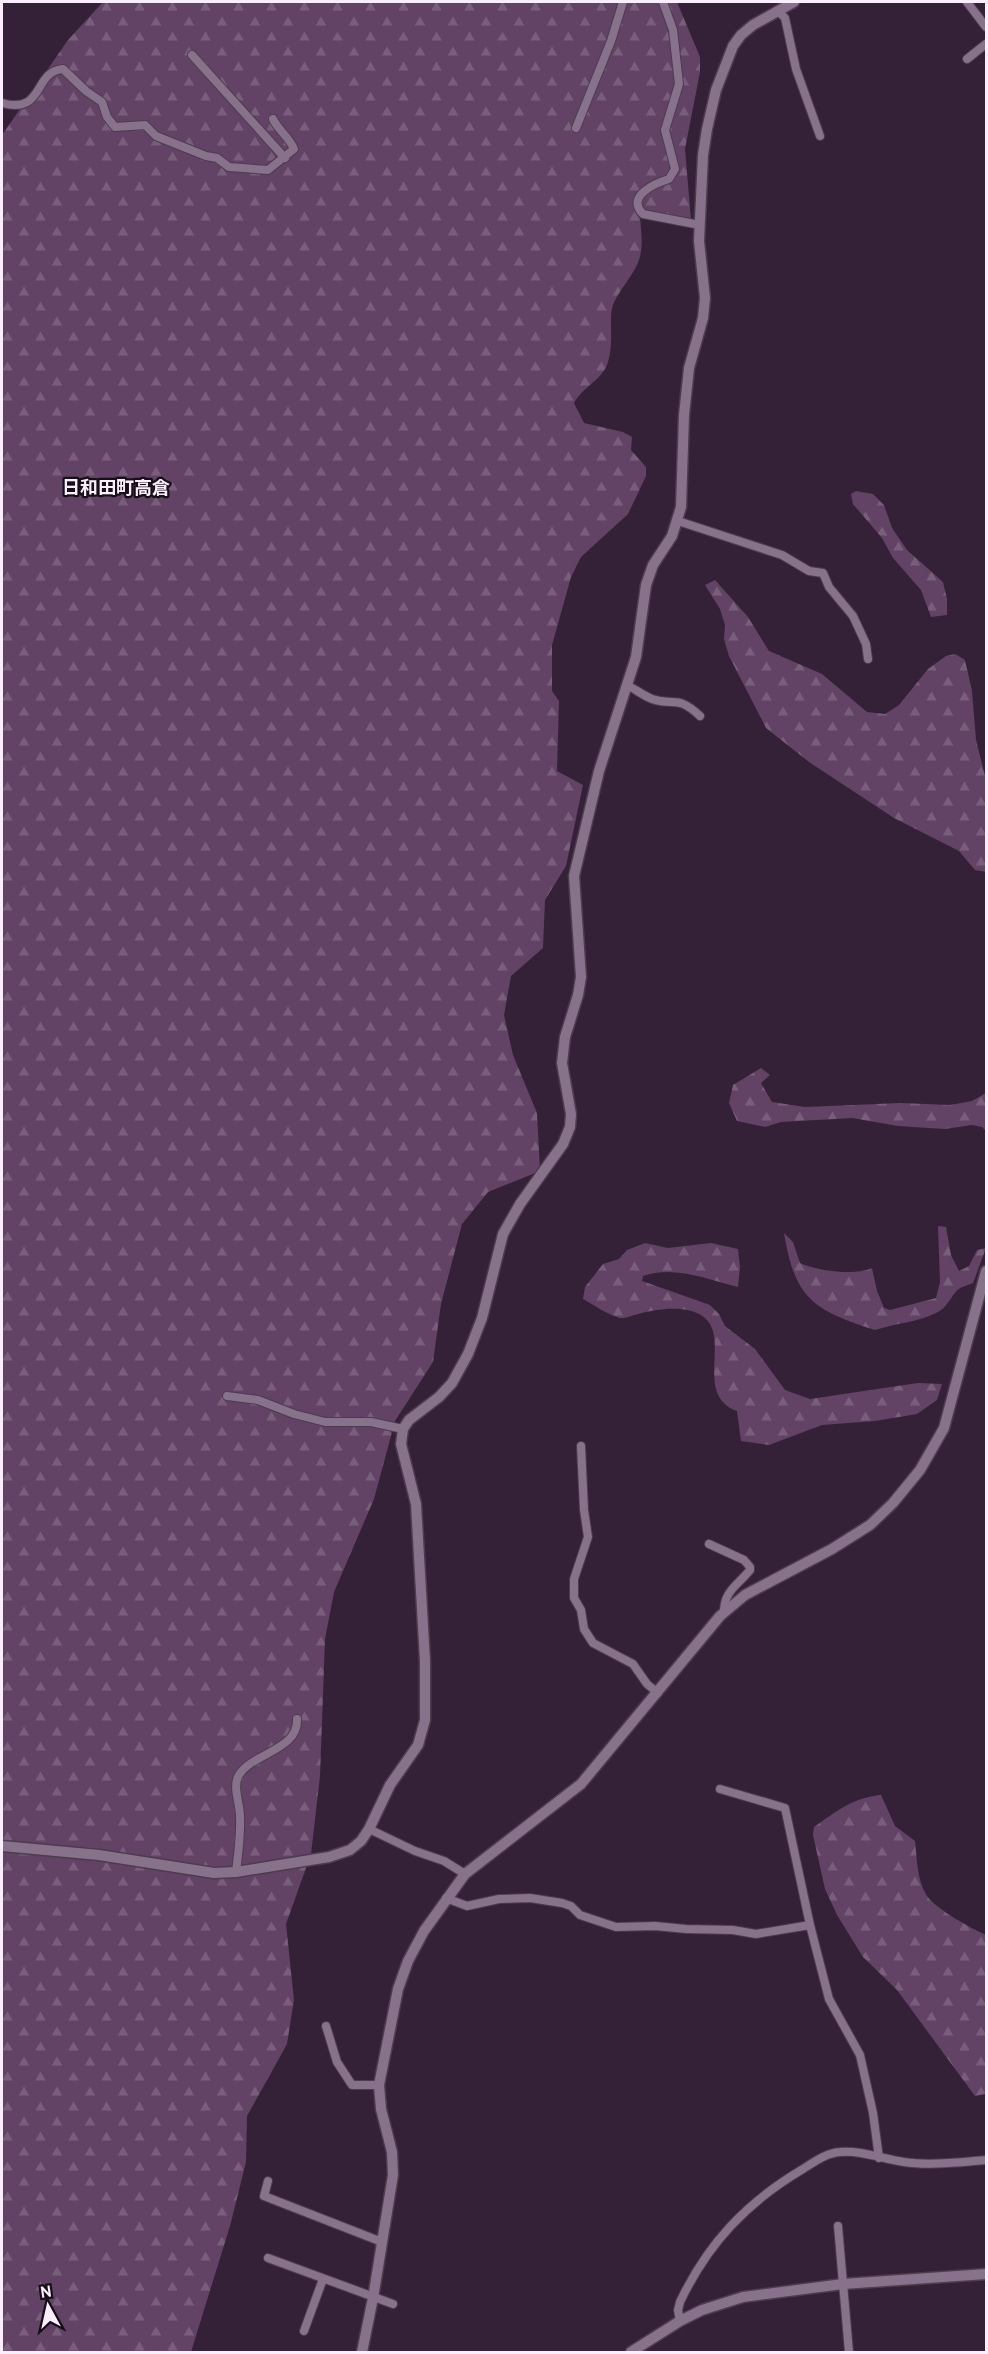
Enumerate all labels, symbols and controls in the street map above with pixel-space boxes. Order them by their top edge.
district label: 日和田町高倉 [62,478,170,501]
north arrow [18,2276,78,2336]
text: N [39,2282,53,2304]

